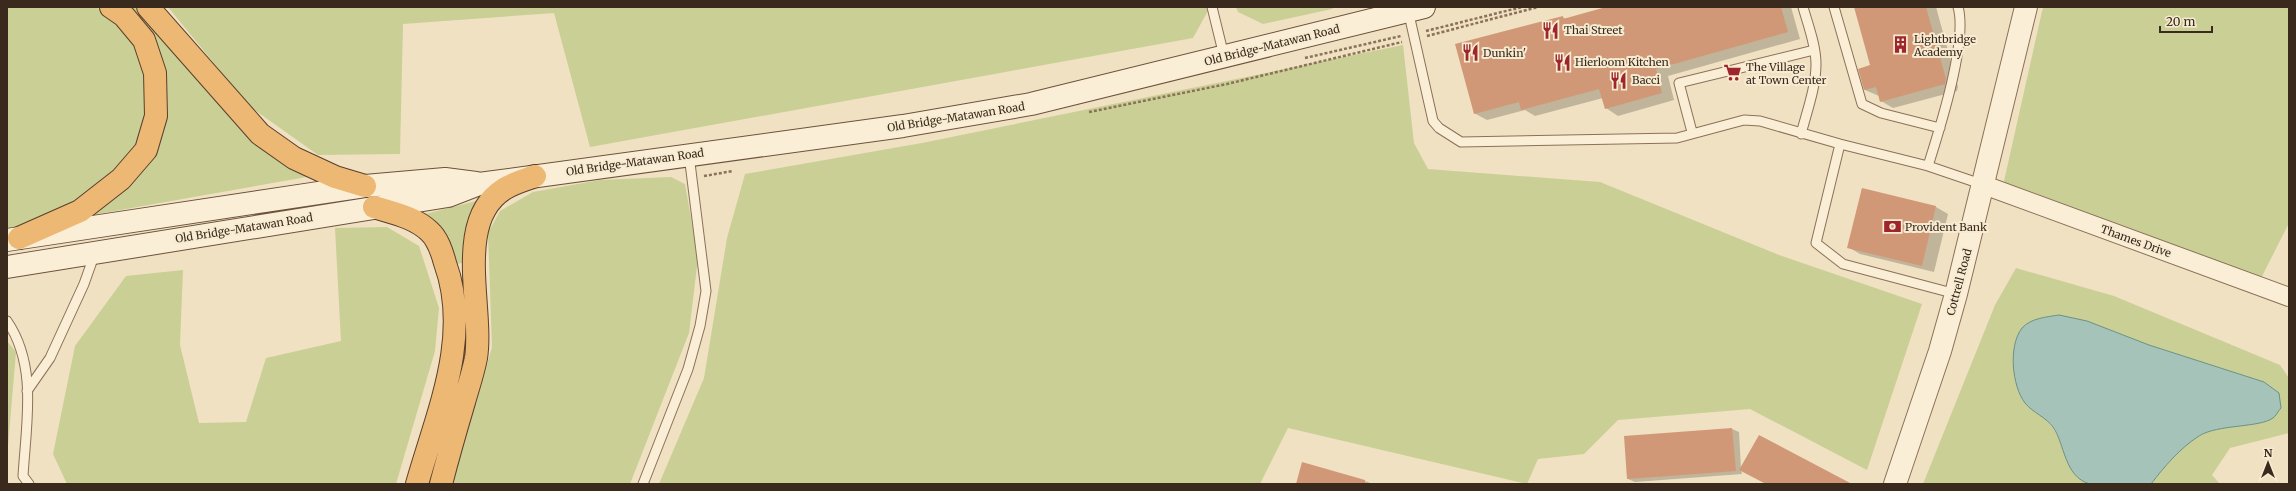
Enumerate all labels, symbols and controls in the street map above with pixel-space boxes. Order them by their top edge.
scale bar [2160,8,2212,34]
text: 20 m [2166,14,2195,29]
restaurant icon: Thai Street [1541,20,1561,40]
street label: Old Bridge-Matawan Road [1203,21,1341,69]
place label: Thai Street [1564,23,1623,37]
place label: Lightbridge Academy [1913,32,1976,59]
building icon: Lightbridge Academy [1891,35,1911,55]
restaurant icon: Dunkin' [1460,43,1480,63]
place label: Dunkin' [1483,46,1526,60]
restaurant icon: Hierloom Kitchen [1552,52,1572,72]
place label: Hierloom Kitchen [1575,55,1670,69]
place label: The Village at Town Center [1746,60,1826,87]
supermarket icon: The Village at Town Center [1723,63,1743,83]
restaurant icon: Bacci [1609,70,1629,90]
place label: Bacci [1632,73,1661,87]
street label: Old Bridge-Matawan Road [886,99,1026,135]
street label: Old Bridge-Matawan Road [565,145,705,179]
street label: Old Bridge-Matawan Road [174,210,314,246]
bank icon: Provident Bank [1882,217,1902,237]
place label: Provident Bank [1905,220,1987,234]
street label: Thames Drive [2099,222,2173,260]
street label: Cottrell Road [1943,247,1975,317]
north arrow [2248,443,2288,483]
text: N [2264,446,2273,460]

